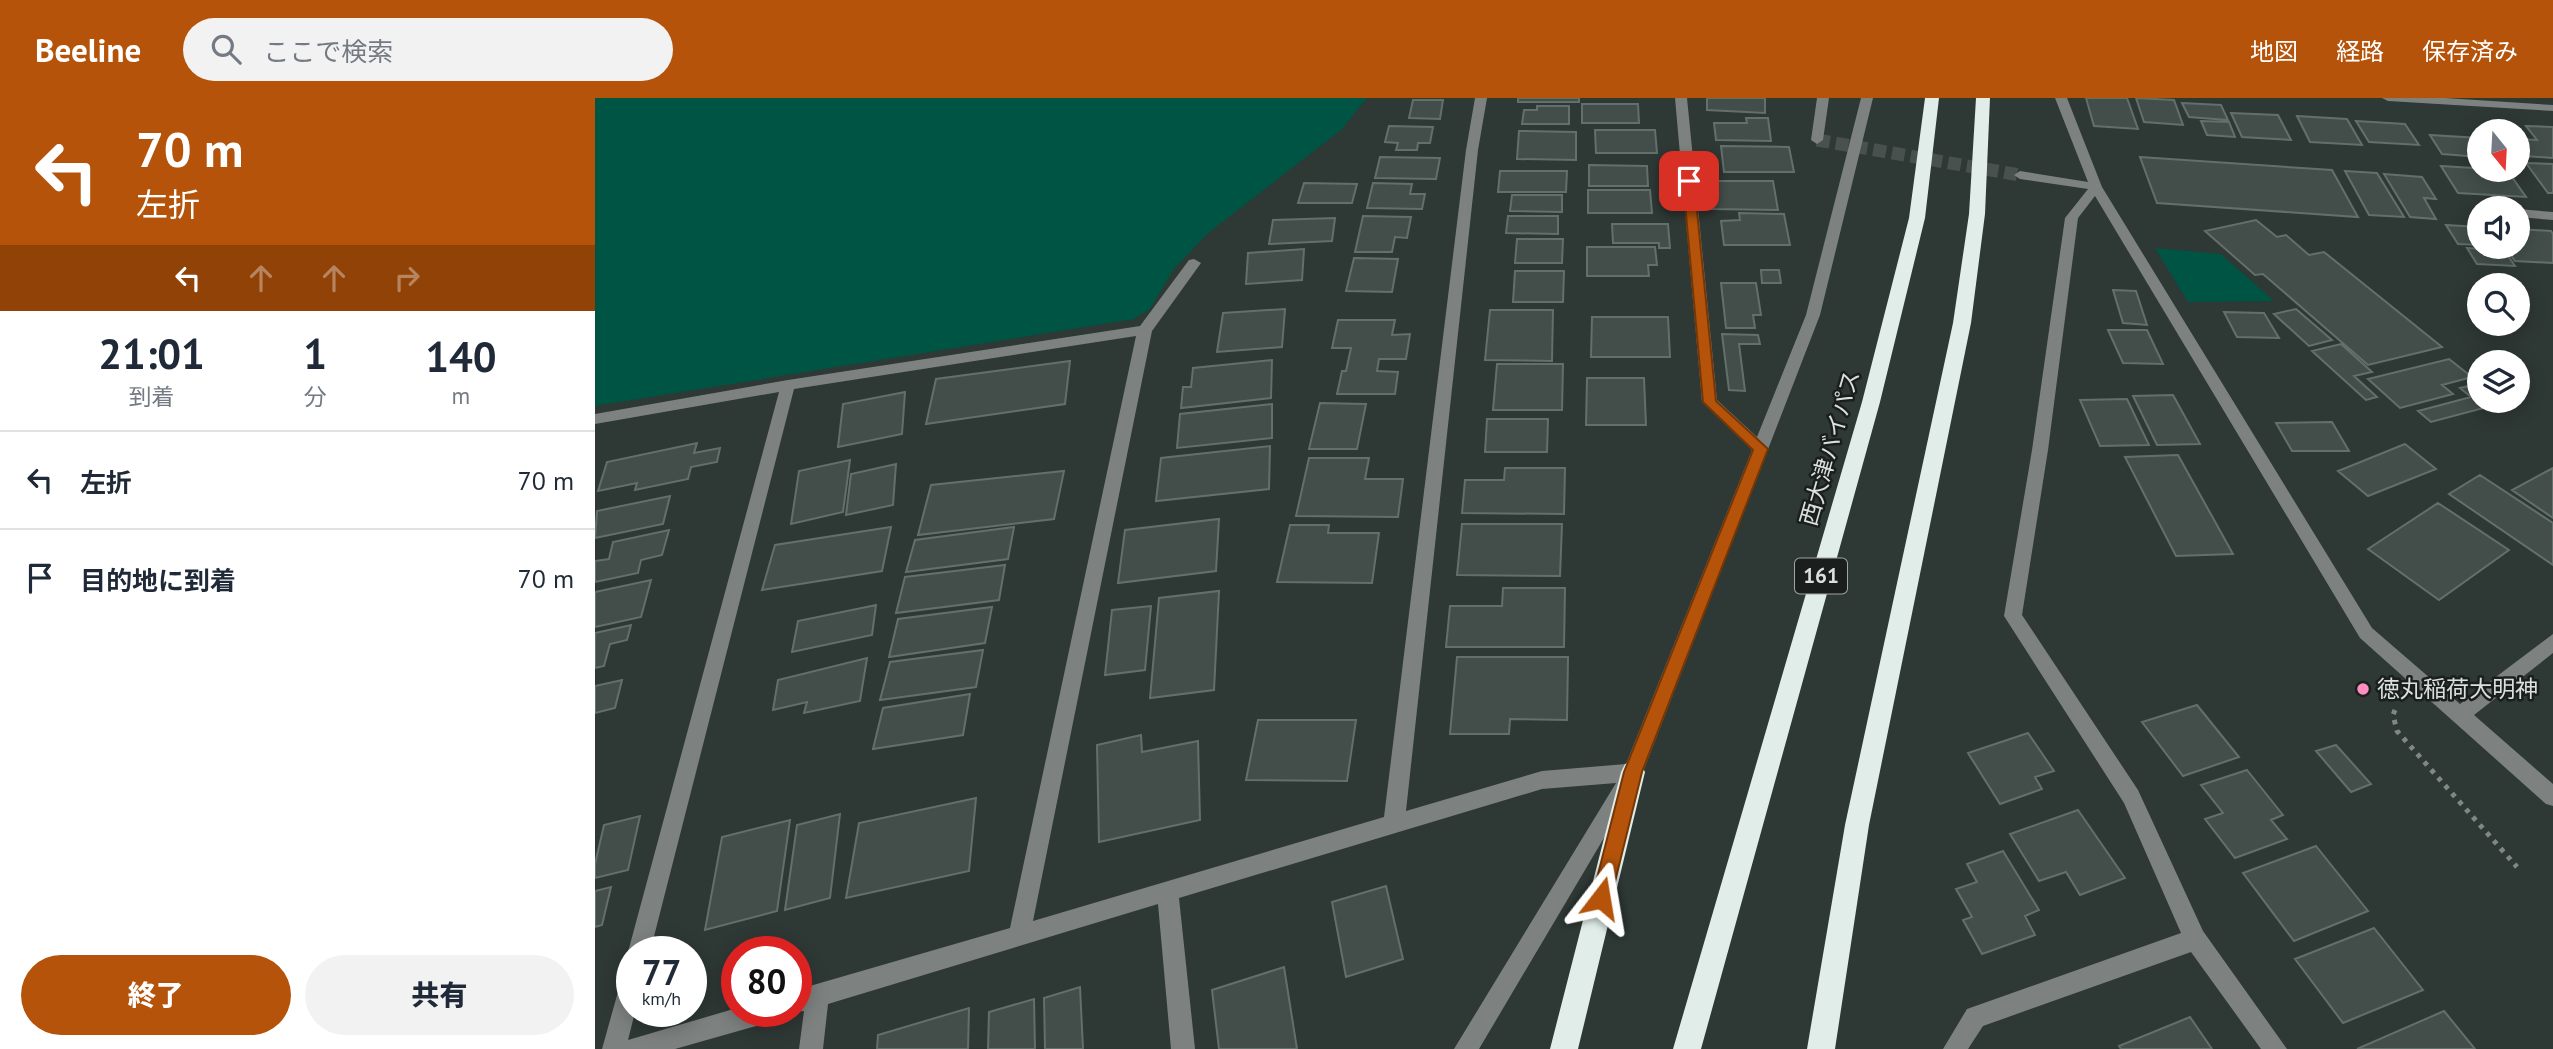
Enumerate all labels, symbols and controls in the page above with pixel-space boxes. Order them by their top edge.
search box [183,18,673,81]
text: Beeline [35,28,141,71]
icon: search [207,30,245,68]
text: ここで検索 [263,35,393,68]
text: 地図 [2250,36,2298,67]
text: 経路 [2336,36,2384,67]
text: 保存済み [2422,36,2518,67]
text: 70 m [136,117,243,181]
north arrow [2467,119,2531,182]
map controls [2467,119,2530,413]
icon: left [21,126,112,217]
pin [1659,151,1719,211]
icon: arrive [1670,162,1708,200]
text: 左折 [136,183,200,225]
button: sound [2467,196,2530,259]
icon: left [169,259,207,297]
icon: ahead [242,259,280,297]
icon: ahead [315,259,353,297]
icon: right [388,259,426,297]
button: search [2467,273,2530,336]
text: 21:01 [98,326,205,381]
text: 1 [303,326,327,381]
text: 140 [425,329,497,384]
button: layers [2467,350,2530,413]
street label: 西大津バイパス [1793,367,1866,529]
text: m [452,381,470,410]
text: 到着 [129,382,175,411]
text: 分 [304,382,327,411]
icon: left [21,461,59,499]
text: 70 m [518,464,574,497]
text: 左折 [80,466,132,499]
icon: arrive [21,559,59,597]
road number: 161 [1795,559,1847,594]
text: 70 m [518,562,574,595]
text: 目的地に到着 [80,564,236,597]
place label: 徳丸稲荷大明神 [2377,674,2538,703]
marker: 徳丸稲荷大明神 [2355,681,2371,697]
position arrow [1564,861,1638,935]
speed limit sign: 80 [721,936,812,1027]
text: 77 [642,949,681,995]
button: 終了 [21,955,291,1035]
button: 共有 [305,955,574,1035]
text: km/h [642,987,681,1010]

